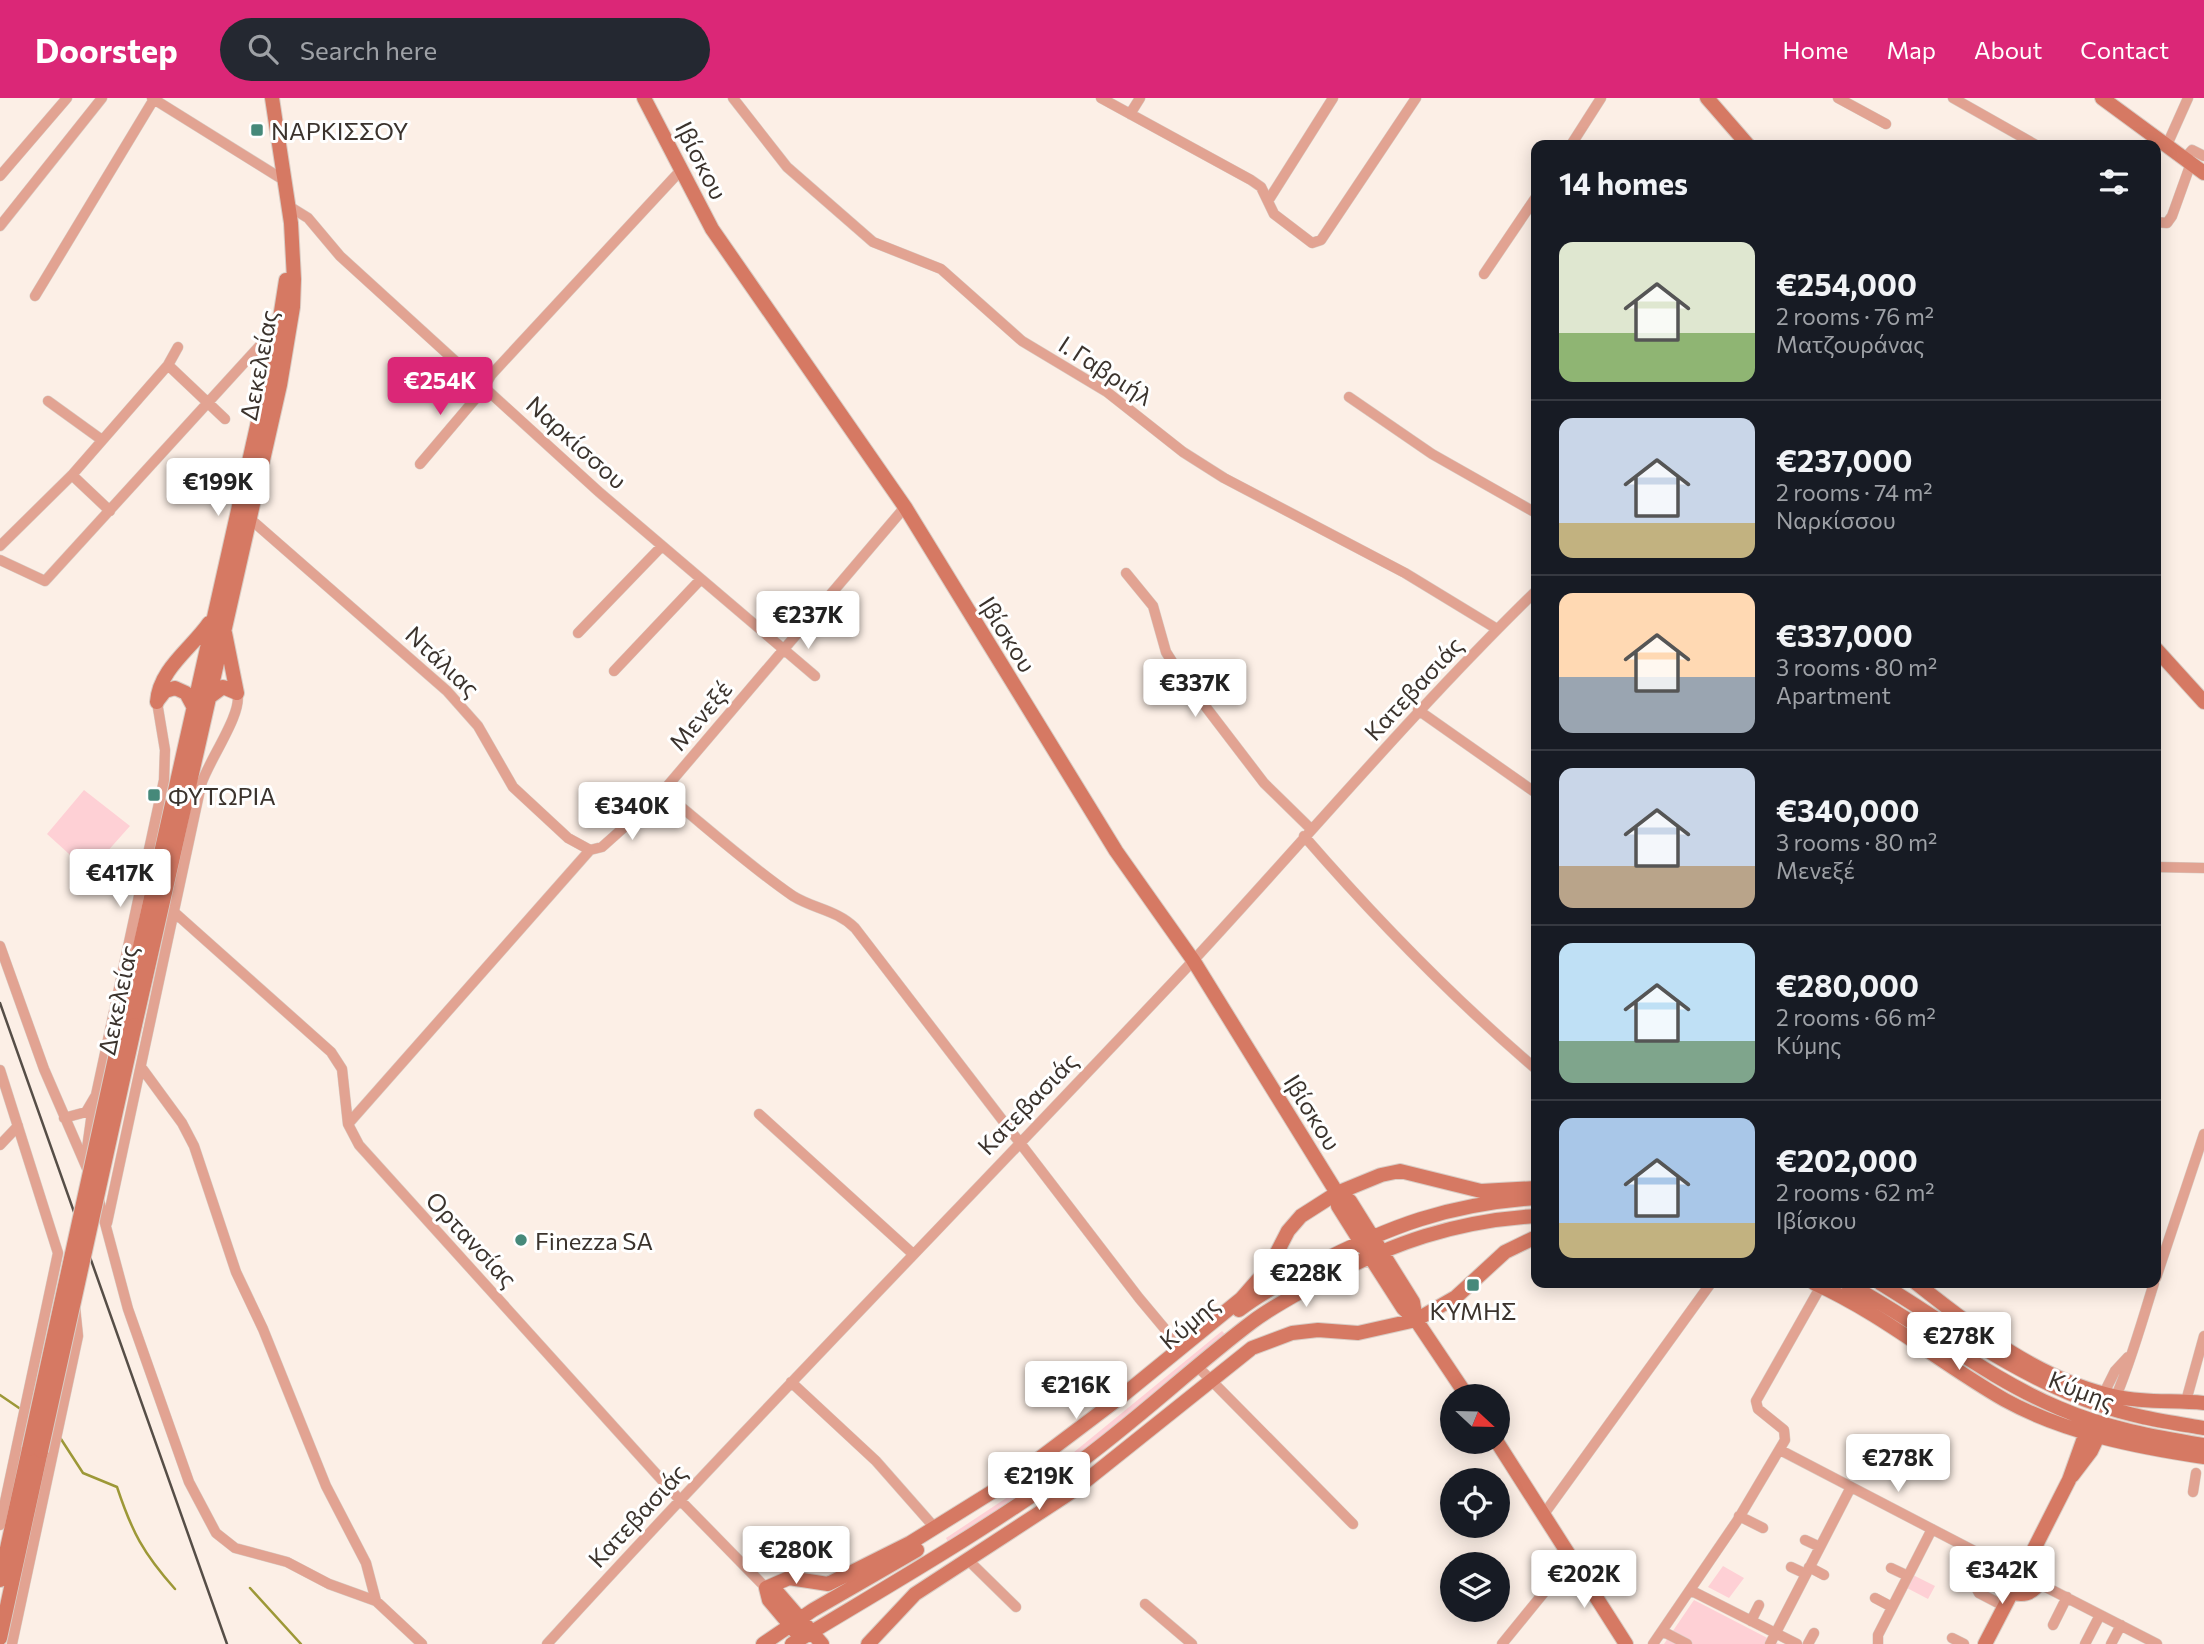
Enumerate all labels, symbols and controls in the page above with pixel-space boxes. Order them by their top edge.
search box [220,18,710,81]
text: Doorstep [35,29,178,70]
icon: search [244,30,282,68]
text: Search here [300,34,437,65]
text: Home [1783,35,1849,64]
text: Map [1887,35,1936,64]
text: About [1974,35,2042,64]
text: Contact [2080,35,2169,64]
place label: ΝΑΡΚΙΣΣΟΥ [271,116,409,145]
street label: Ιβίσκου [670,116,734,204]
marker: ΝΑΡΚΙΣΣΟΥ [249,122,265,138]
icon: filters [2095,163,2133,201]
text: 14 homes [1559,164,1688,201]
text: €254,000 [1776,265,1917,302]
icon: home [1615,270,1699,354]
text: 2 rooms · 76 m² [1776,302,1934,330]
street label: Δεκελείας [233,307,283,423]
street label: Ι. Γαβριήλ [1054,329,1158,411]
text: Ματζουράνας [1776,330,1925,358]
pin: €254K [391,358,489,417]
text: €254K [404,366,476,394]
street label: Ναρκίσσου [521,389,633,495]
text: €237,000 [1776,441,1912,478]
icon: home [1615,446,1699,530]
pin: €199K [169,458,267,518]
text: €199K [182,467,254,495]
text: 2 rooms · 74 m² [1776,478,1932,506]
text: Ναρκίσσου [1776,506,1896,534]
street label: Ιβίσκου [973,591,1043,677]
pin: €237K [759,592,857,651]
text: €237K [772,600,844,628]
text: €337,000 [1776,616,1913,653]
street label: Ντάλιας [400,620,486,702]
icon: home [1615,621,1699,705]
street label: Κατεβασιάς [1358,630,1468,746]
text: 3 rooms · 80 m² [1776,653,1937,681]
pin: €337K [1146,660,1244,719]
text: €337K [1159,668,1231,696]
street label: Μενεξέ [662,674,738,756]
text: Apartment [1776,681,1891,709]
place label: ΦΥΤΩΡΙΑ [168,781,276,810]
pin: €340K [583,782,681,842]
marker: ΦΥΤΩΡΙΑ [146,787,162,803]
text: €340K [594,791,670,819]
text: €340,000 [1776,791,1919,828]
icon: home [1615,796,1699,880]
text: 3 rooms · 80 m² [1776,828,1937,856]
pin: €417K [71,850,169,909]
text: Μενεξέ [1776,856,1855,884]
text: €417K [86,858,154,886]
street label: Δεκελείας [91,942,143,1058]
text: €280,000 [1776,966,1919,1003]
icon: home [1615,971,1699,1055]
text: 2 rooms · 66 m² [1776,1003,1936,1031]
text: Κύμης [1776,1031,1842,1059]
street label: Κατεβασιάς [971,1046,1083,1160]
street label: Ιβίσκου [1278,1069,1348,1155]
text: €202,000 [1776,1141,1918,1178]
icon: home [1615,1146,1699,1230]
text: 2 rooms · 62 m² [1776,1178,1935,1206]
street label: Ορτανσίας [420,1185,524,1293]
text: Ιβίσκου [1776,1206,1856,1234]
place label: Finezza SA [535,1226,653,1255]
marker: Finezza SA [513,1232,529,1248]
pin: €228K [1257,1250,1355,1309]
text: €228K [1270,1258,1342,1286]
marker: ΚΥΜΗΣ [1465,1277,1481,1293]
street label: Κύμης [1153,1289,1225,1355]
place label: ΚΥΜΗΣ [1430,1296,1516,1325]
pin: €278K [1910,1312,2008,1372]
text: €278K [1923,1321,1995,1349]
pin: €216K [1027,1362,1125,1421]
street label: Κύμης [2045,1364,2119,1416]
text: €216K [1041,1370,1111,1398]
north arrow [1440,1384,1510,1454]
map controls [1440,1384,1510,1622]
pin: €278K [1849,1434,1947,1494]
text: €278K [1862,1443,1934,1471]
pin: €219K [990,1452,1088,1512]
street label: Κατεβασιάς [582,1457,692,1573]
text: €219K [1004,1461,1074,1489]
button: locate [1440,1468,1510,1538]
pin: €280K [747,1526,845,1586]
text: €280K [759,1535,833,1563]
pin: €342K [1953,1546,2051,1606]
pin: €202K [1535,1550,1633,1610]
button: layers [1440,1552,1510,1622]
text: €342K [1966,1555,2038,1583]
text: €202K [1547,1559,1621,1587]

